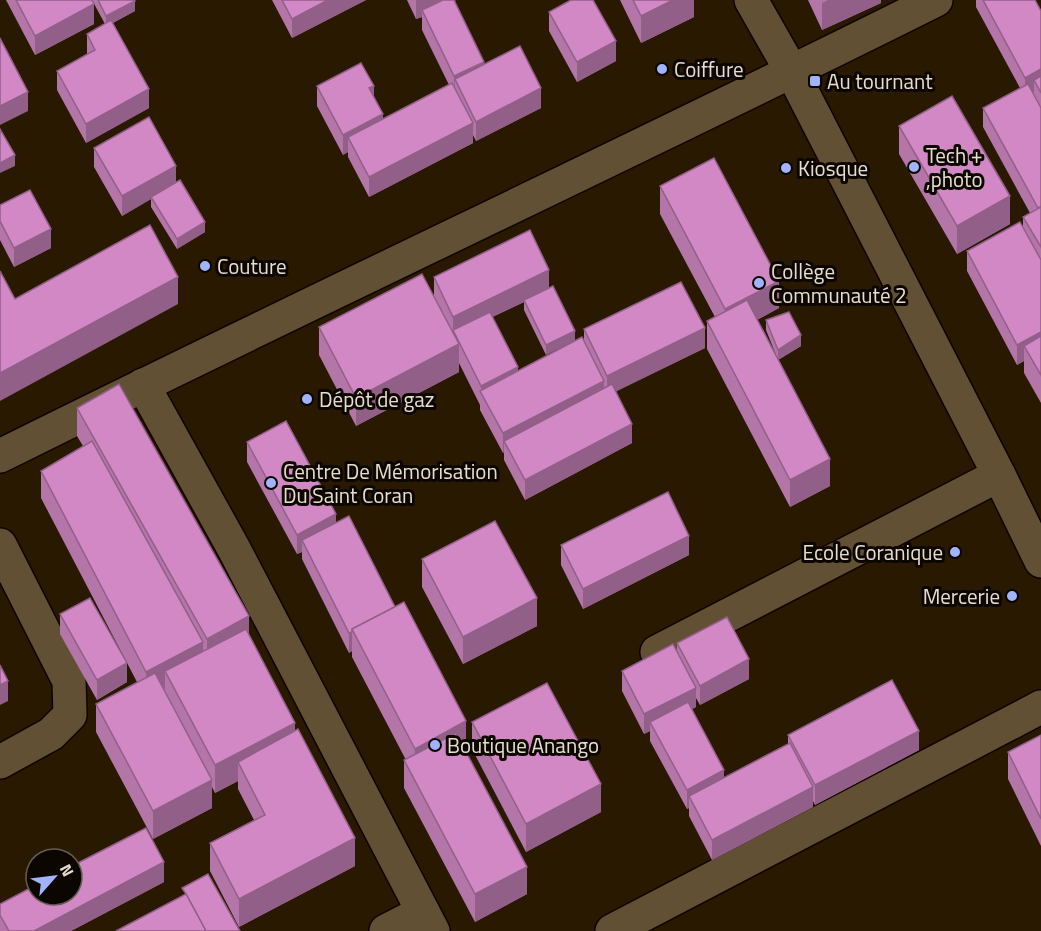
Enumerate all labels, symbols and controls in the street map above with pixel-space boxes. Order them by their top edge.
place label: Coiffure [674,53,744,85]
marker: Coiffure [655,62,669,76]
place label: Au tournant [827,65,933,97]
marker: Au tournant [808,74,822,88]
place label: Tech + ,photo [926,139,983,195]
place label: Kiosque [798,152,868,184]
marker: Tech + ,photo [907,160,921,174]
marker: Kiosque [779,161,793,175]
place label: Couture [217,250,287,282]
place label: Collège Communauté 2 [771,255,907,311]
marker: Couture [198,259,212,273]
marker: Collège Communauté 2 [752,276,766,290]
place label: Dépôt de gaz [319,383,434,415]
marker: Dépôt de gaz [300,392,314,406]
place label: Centre De Mémorisation Du Saint Coran [283,455,498,511]
marker: Centre De Mémorisation Du Saint Coran [264,476,278,490]
place label: Ecole Coranique [803,536,943,568]
marker: Ecole Coranique [948,545,962,559]
place label: Mercerie [923,580,1000,612]
marker: Mercerie [1005,589,1019,603]
place label: Boutique Anango [447,729,599,761]
marker: Boutique Anango [428,738,442,752]
north arrow [24,847,84,907]
text: N [54,859,80,880]

